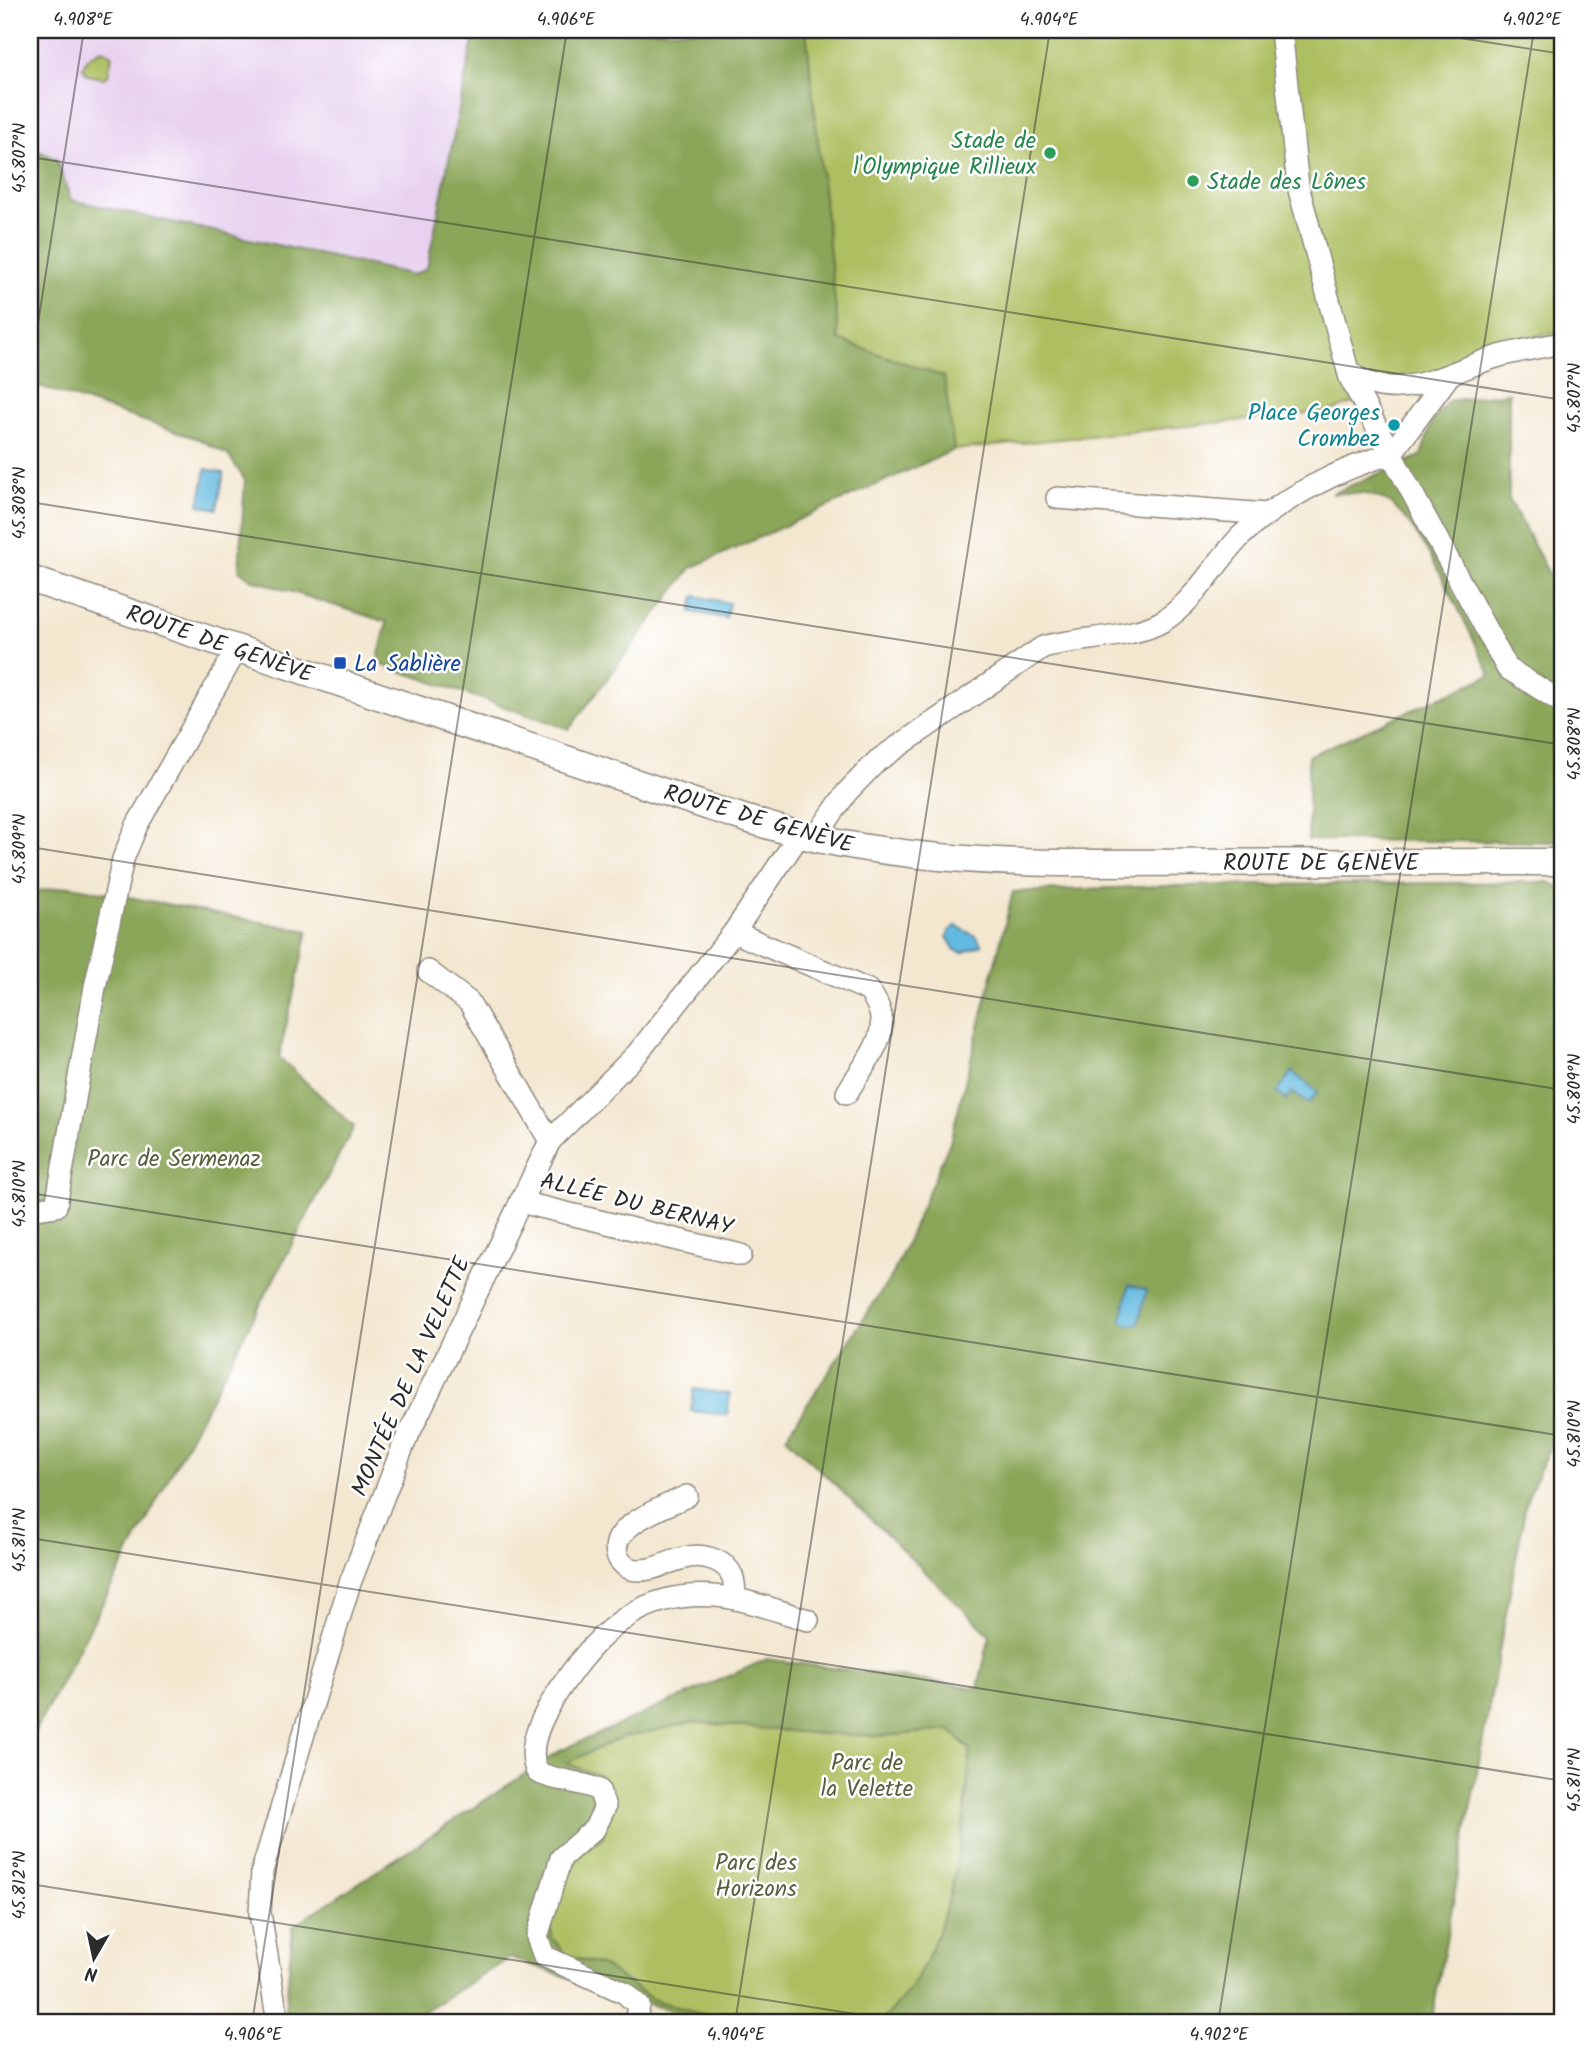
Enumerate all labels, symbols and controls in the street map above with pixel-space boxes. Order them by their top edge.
text: 4.908°E [53,6,113,35]
text: 4.906°E [537,6,596,35]
text: 4.904°E [1020,6,1079,35]
text: 4.902°E [1502,6,1562,35]
text: 45.807°N [6,123,35,193]
place label: Stade de l'Olympique Rillieux [853,124,1037,186]
marker: Stade de l'Olympique Rillieux [1042,145,1058,161]
place label: Stade des Lônes [1207,165,1366,201]
marker: Stade des Lônes [1185,173,1201,189]
text: 45.807°N [1561,363,1590,433]
place label: Place Georges Crombez [1248,396,1380,458]
marker: Place Georges Crombez [1386,417,1402,433]
text: 45.808°N [6,467,35,539]
street label: ROUTE DE GENÈVE [121,596,318,694]
place label: La Sablière [354,647,461,683]
marker: La Sablière [332,655,348,671]
text: 45.808°N [1561,708,1590,780]
street label: ROUTE DE GENÈVE [659,776,858,864]
text: 45.809°N [6,814,35,884]
street label: ROUTE DE GENÈVE [1223,846,1420,882]
text: 45.809°N [1561,1054,1590,1124]
park label: Parc de Sermenaz [87,1142,261,1178]
text: 45.810°N [6,1160,35,1228]
street label: ALLÉE DU BERNAY [536,1164,737,1246]
street label: MONTÉE DE LA VELETTE [343,1251,481,1503]
text: 45.810°N [1561,1400,1590,1468]
text: 45.811°N [6,1508,35,1572]
park label: Parc de la Velette [821,1746,913,1808]
text: 45.811°N [1561,1748,1590,1812]
park label: Parc des Horizons [715,1846,797,1908]
text: 45.812°N [6,1850,35,1920]
north arrow [60,1924,130,1994]
text: N [83,1957,100,1989]
text: 4.906°E [224,2021,283,2050]
text: 4.904°E [707,2021,766,2050]
text: 4.902°E [1189,2021,1249,2050]

